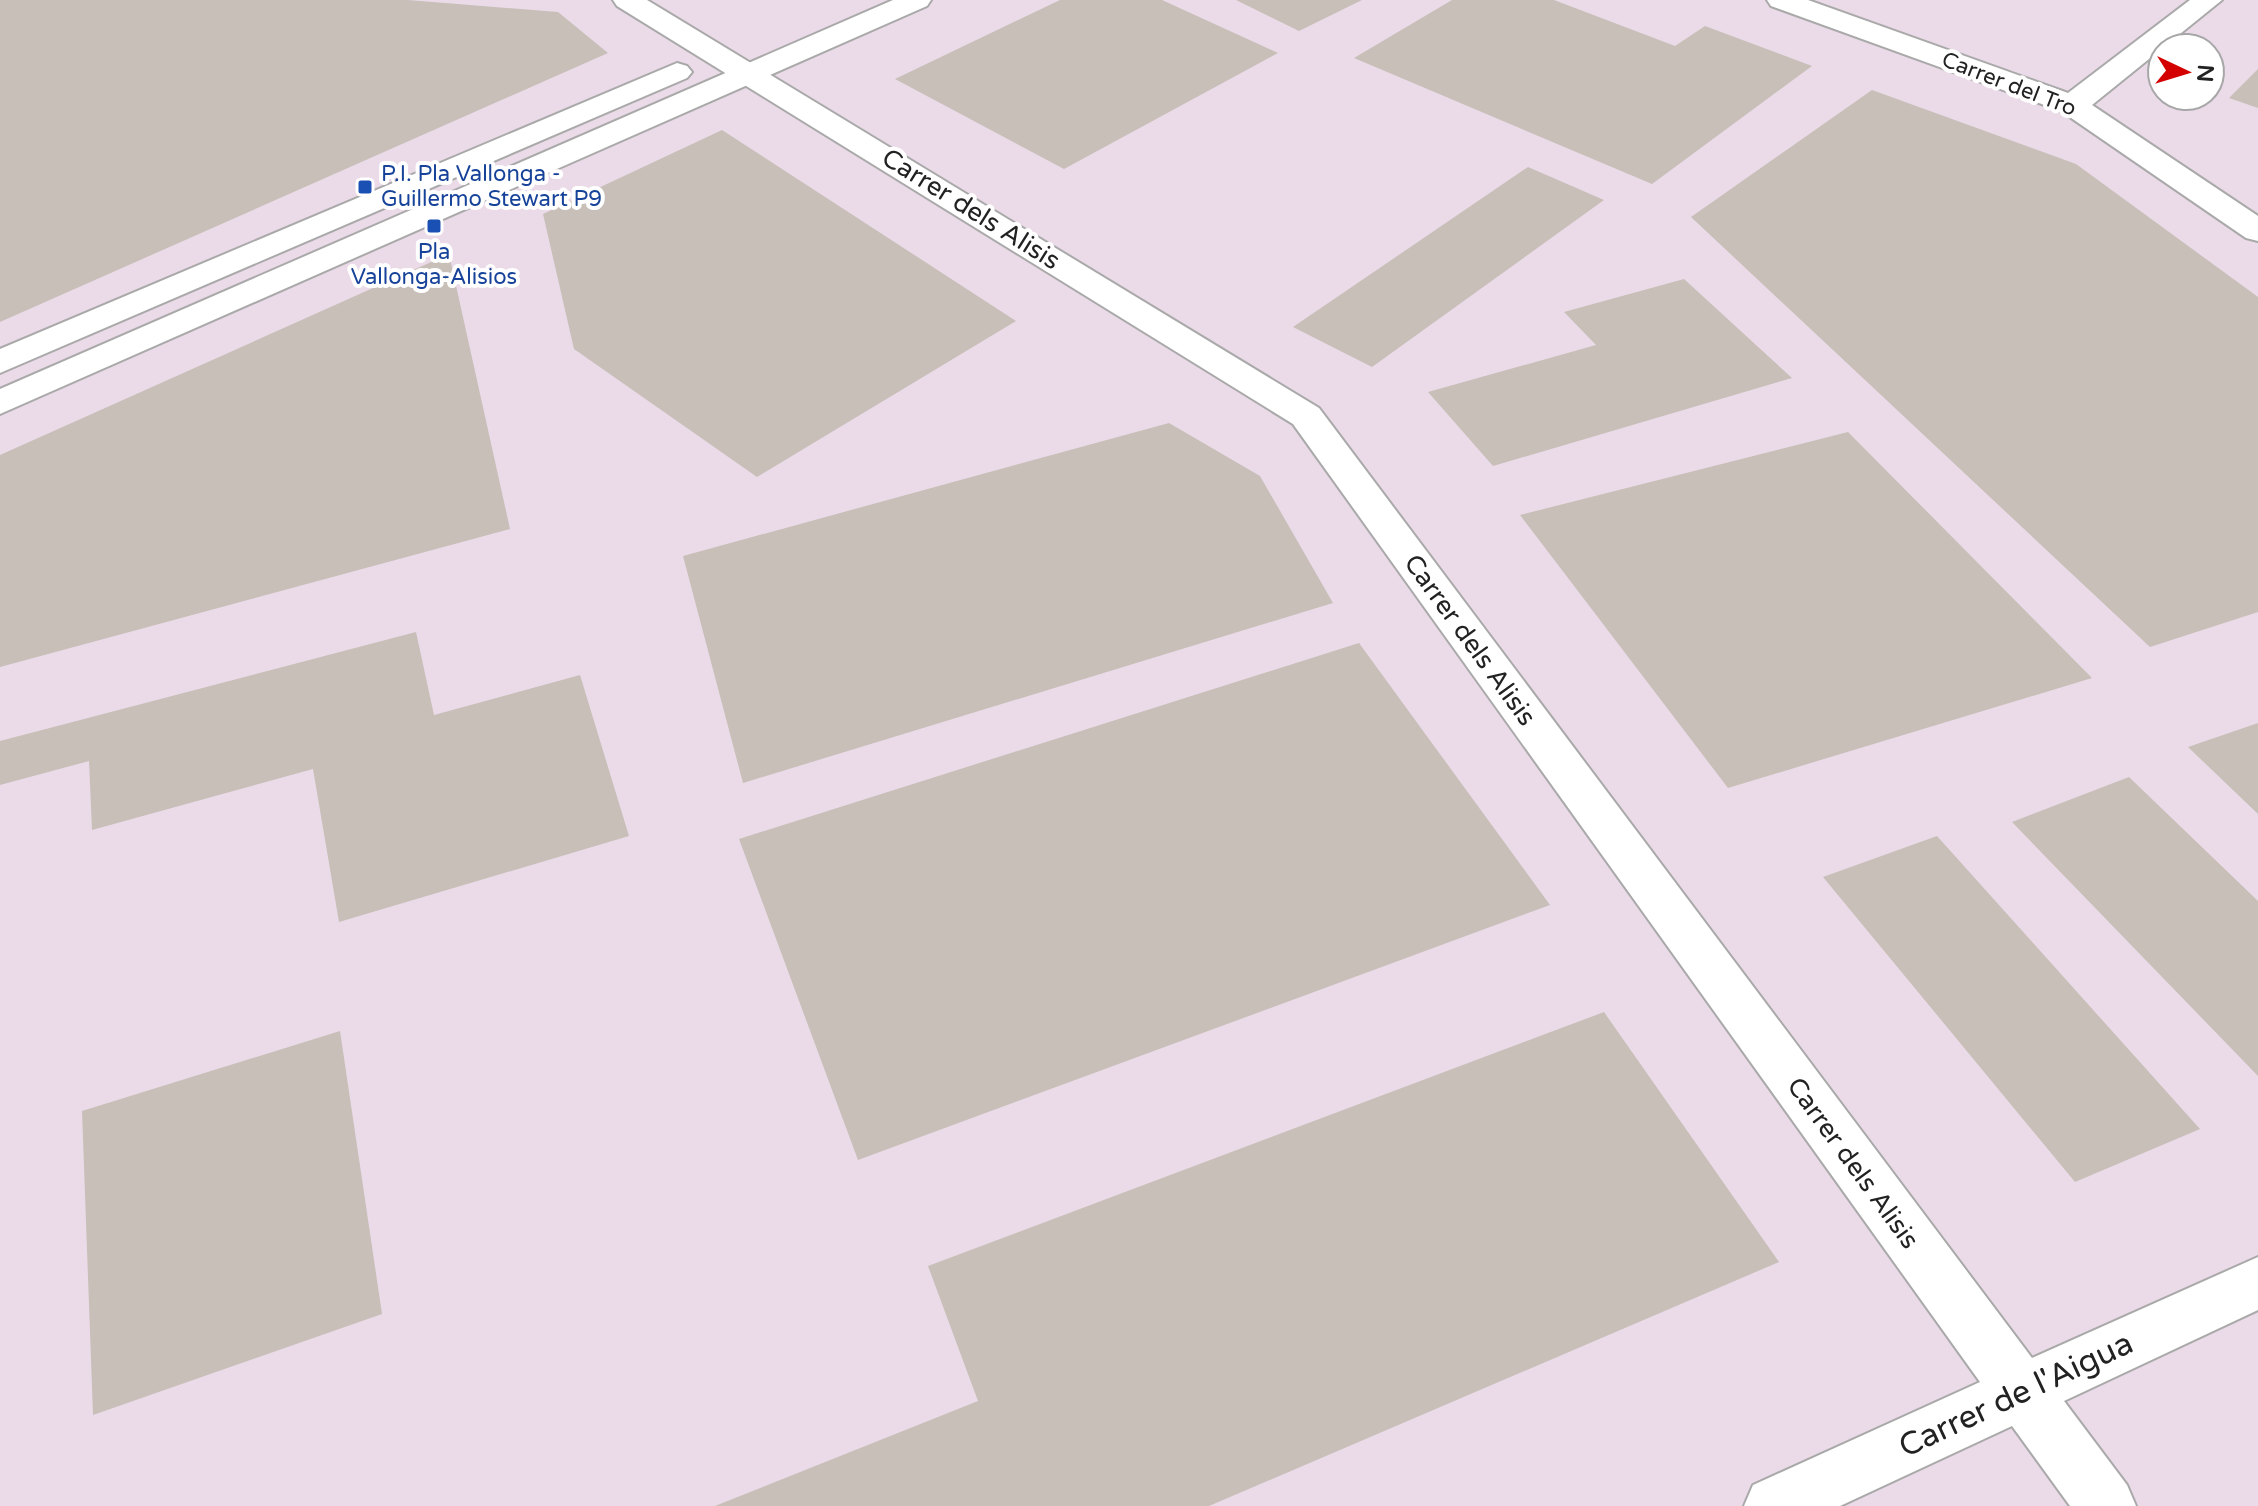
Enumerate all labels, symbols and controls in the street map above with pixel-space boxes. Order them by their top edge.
north arrow [2146,32,2226,112]
street label: Carrer del Tro [1938,46,2080,122]
text: N [2191,64,2219,83]
street label: Carrer dels Alisis [876,142,1066,276]
place label: P.I. Pla Vallonga - Guillermo Stewart P9 [381,161,602,212]
marker: P.I. Pla Vallonga - Guillermo Stewart P9 [356,178,374,196]
marker: Pla Vallonga-Alisios [425,217,443,235]
place label: Pla Vallonga-Alisios [351,239,517,290]
street label: Carrer dels Alisis [1397,548,1543,732]
street label: Carrer dels Alisis [1780,1071,1926,1255]
street label: Carrer de l'Aigua [1893,1324,2139,1466]

